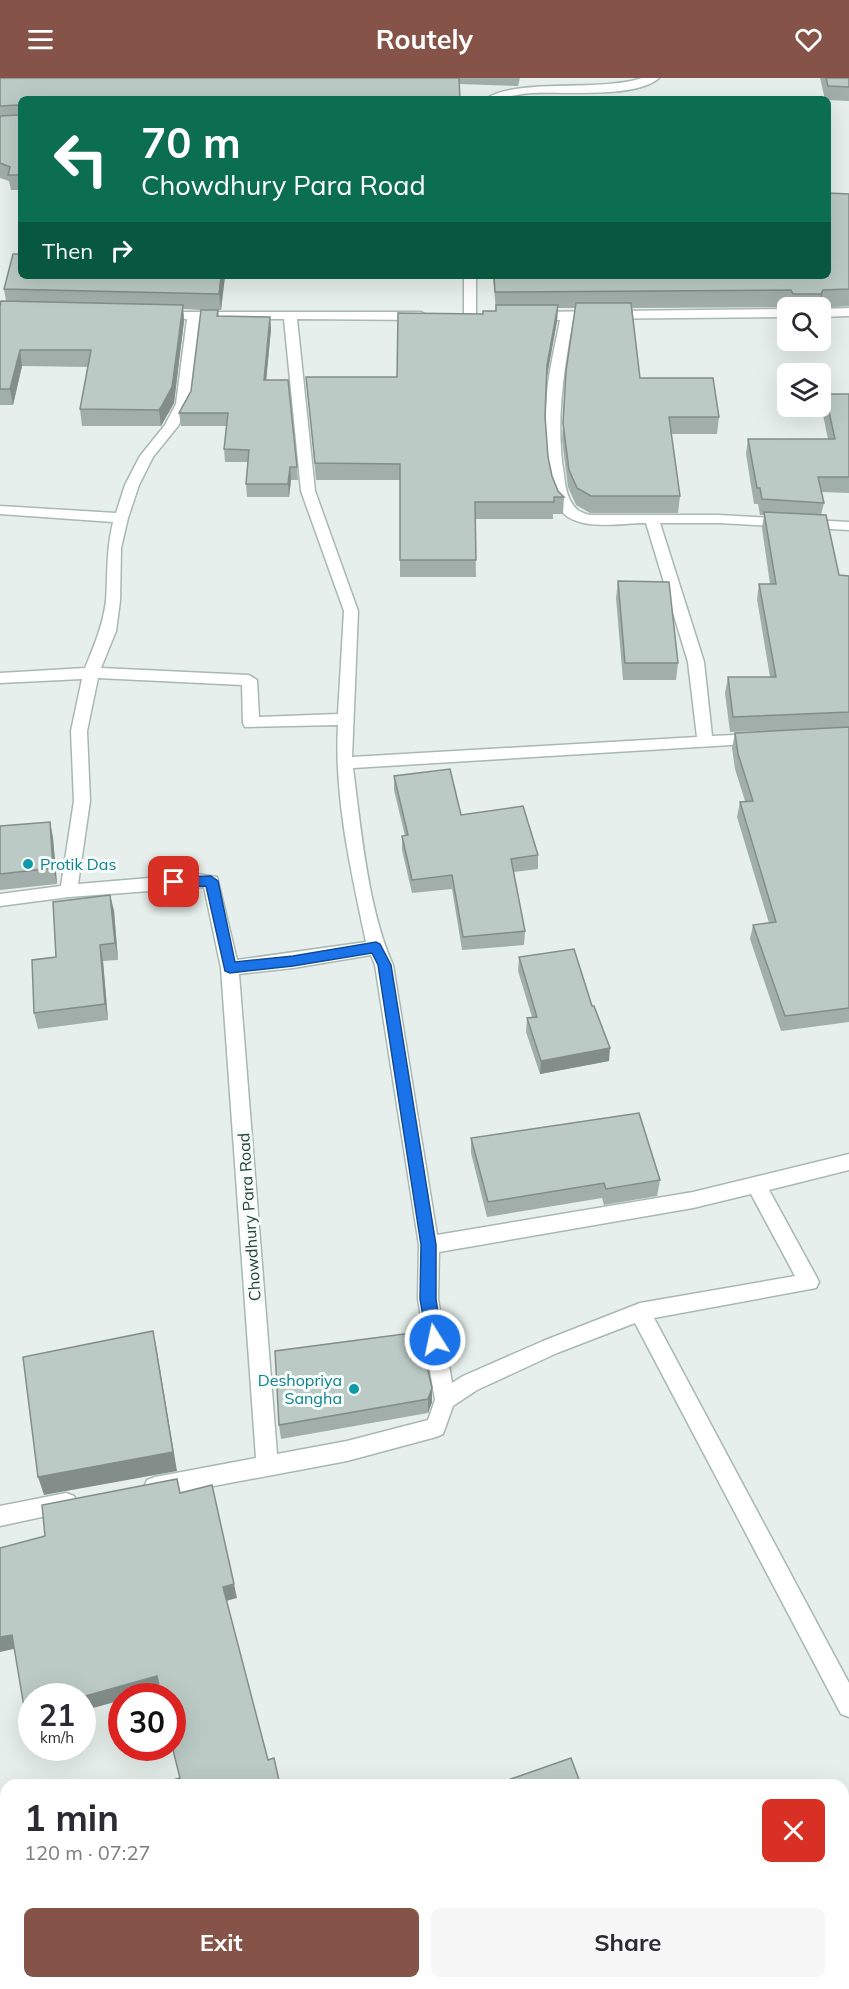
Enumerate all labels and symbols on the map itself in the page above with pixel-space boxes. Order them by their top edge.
place label: Protik Das [40,854,116,874]
pin [148,856,199,907]
marker: Protik Das [21,857,35,871]
street label: Chowdhury Para Road [233,1132,265,1302]
position arrow [403,1308,467,1372]
place label: Deshopriya Sangha [258,1370,342,1408]
marker: Deshopriya Sangha [347,1382,361,1396]
speed limit sign: 30 [108,1683,186,1761]

